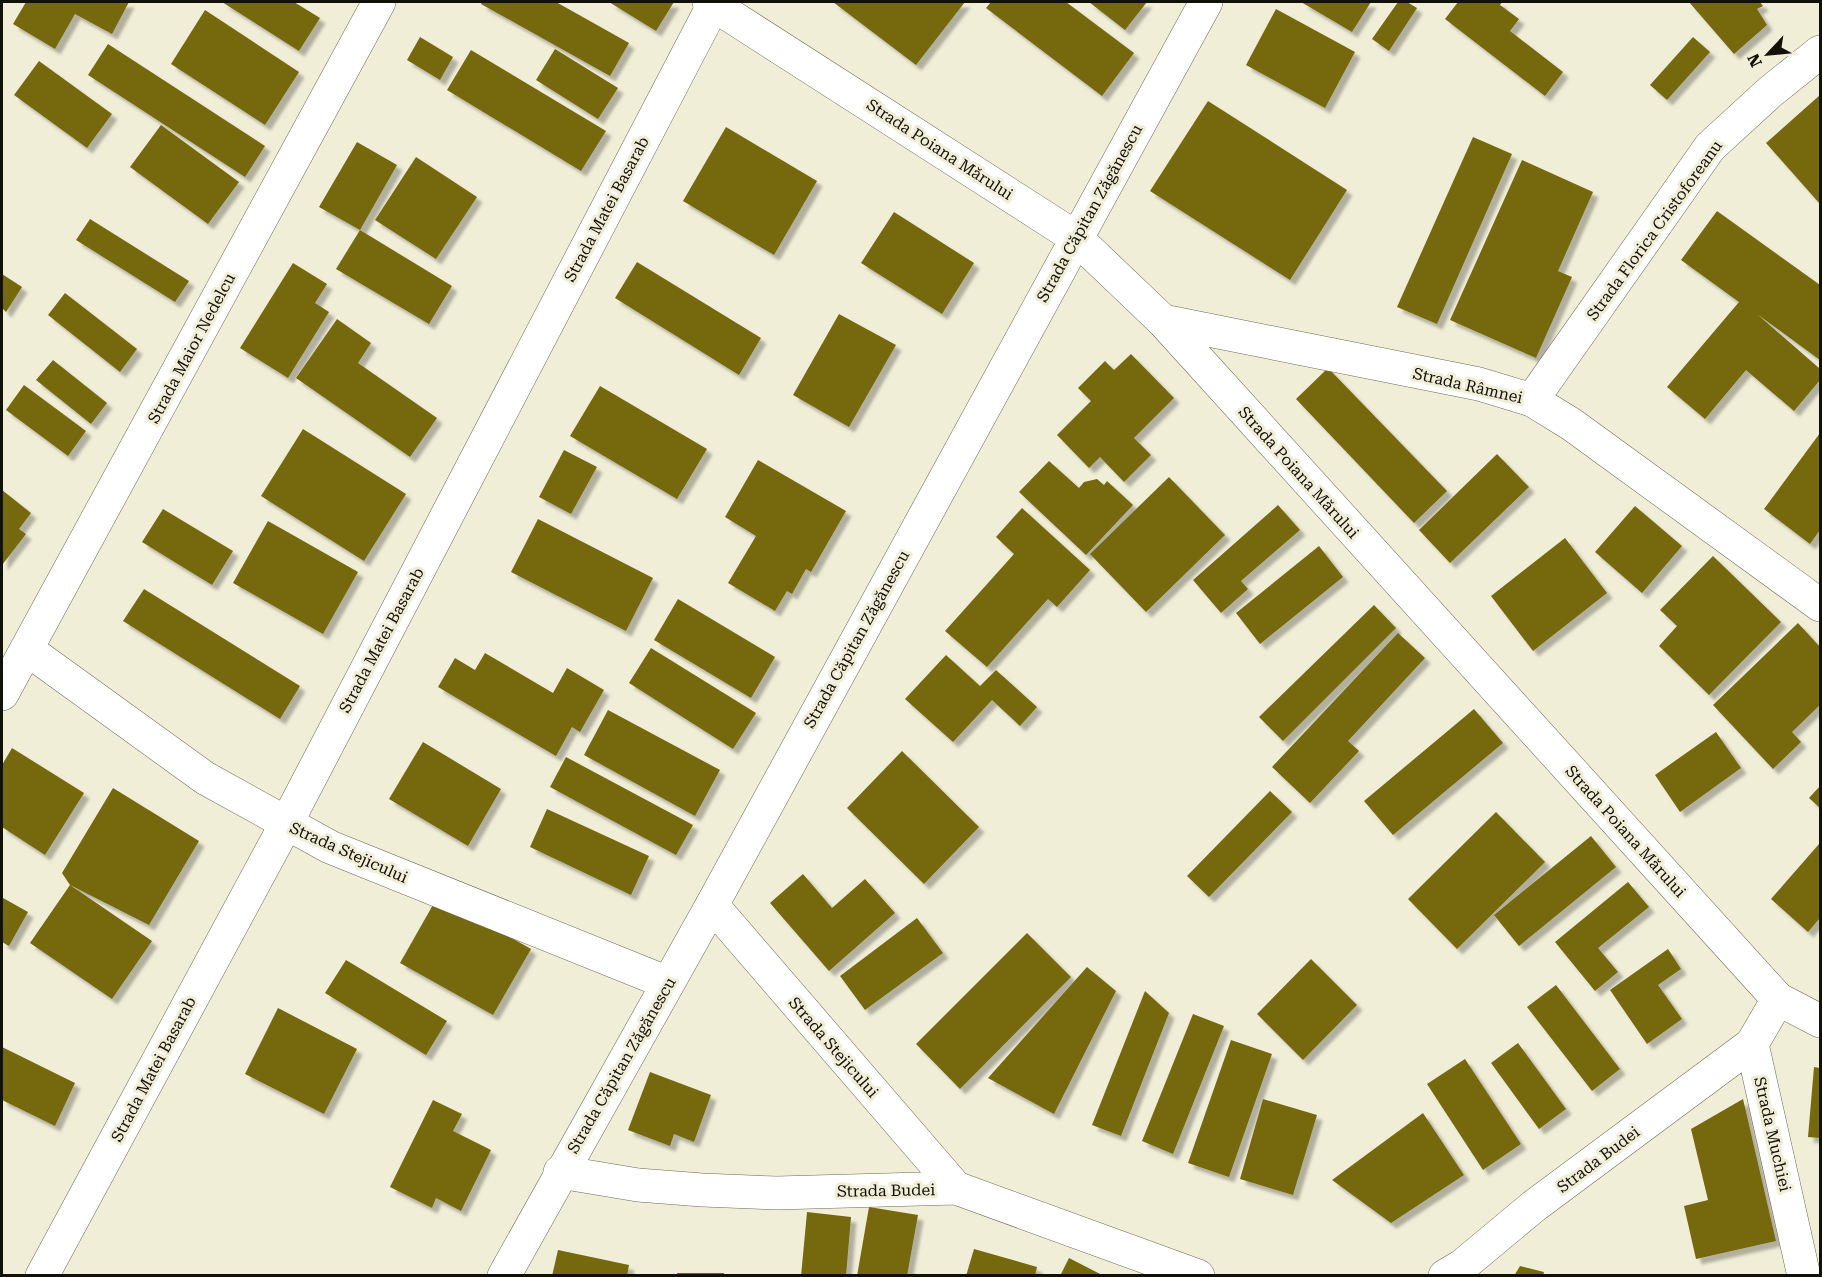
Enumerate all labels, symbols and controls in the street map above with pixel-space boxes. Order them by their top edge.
north arrow [1738,24,1798,84]
text: N [1744,51,1766,70]
street label: Strada Poiana Mărului [863,95,1016,204]
street label: Strada Căpitan Zăgănescu [1033,121,1146,305]
street label: Strada Matei Basarab [560,133,653,285]
street label: Strada Florica Cristoforeanu [1583,137,1726,324]
street label: Strada Maior Nedelcu [144,270,239,427]
street label: Strada Râmnei [1411,364,1525,407]
street label: Strada Poiana Mărului [1234,403,1363,542]
street label: Strada Căpitan Zăgănescu [800,547,913,731]
street label: Strada Matei Basarab [335,564,428,716]
street label: Strada Poiana Mărului [1561,762,1690,901]
street label: Strada Stejicului [287,818,411,887]
street label: Strada Căpitan Zăgănescu [563,974,680,1157]
street label: Strada Matei Basarab [107,993,200,1145]
street label: Strada Stejicului [785,993,882,1102]
street label: Strada Muchiei [1750,1075,1795,1193]
street label: Strada Budei [1553,1122,1643,1197]
street label: Strada Budei [837,1180,935,1201]

